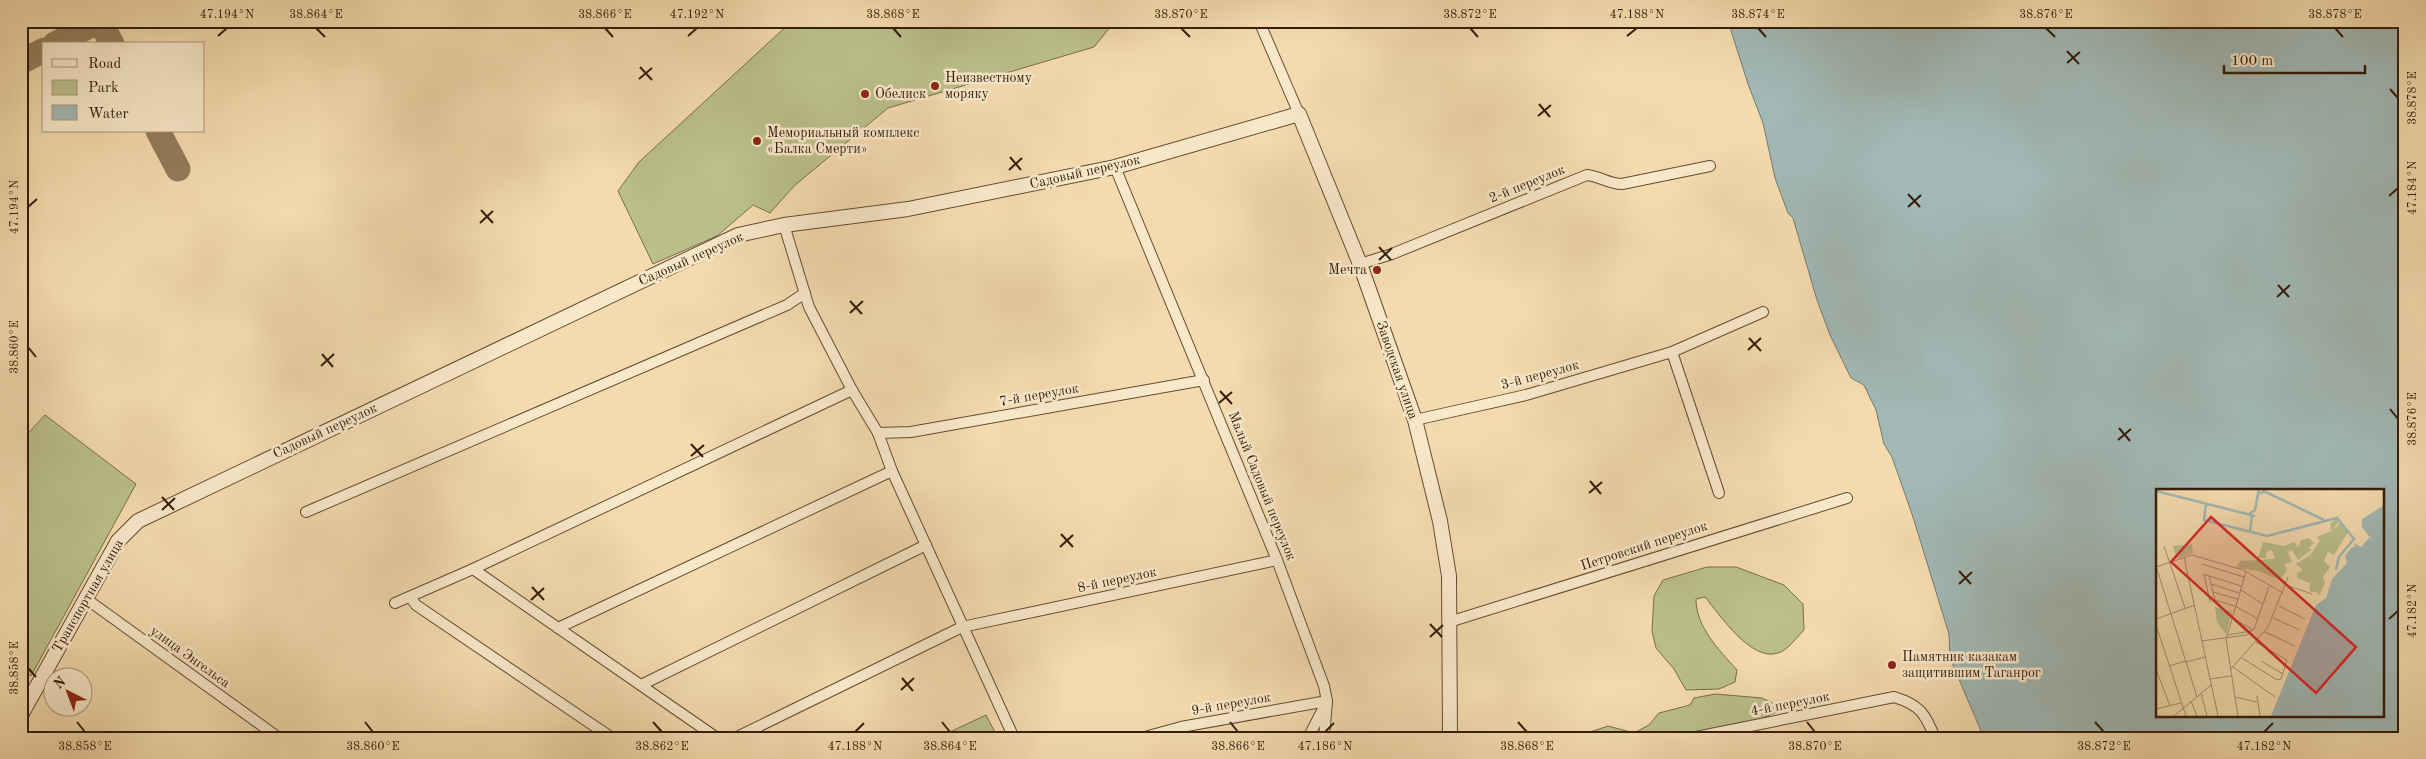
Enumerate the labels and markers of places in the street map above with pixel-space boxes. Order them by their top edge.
place label: Неизвестному моряку [945,71,1033,101]
marker: Неизвестному моряку [929,80,941,92]
place label: Обелиск [875,87,926,101]
marker: Обелиск [859,88,871,100]
place label: Мемориальный комплекс «Балка Смерти» [767,126,919,156]
marker: Мемориальный комплекс «Балка Смерти» [751,135,763,147]
place label: Мечта [1328,263,1367,277]
marker: Мечта [1371,264,1383,276]
place label: Памятник казакам защитившим Таганрог [1902,650,2041,680]
marker: Памятник казакам защитившим Таганрог [1886,659,1898,671]

